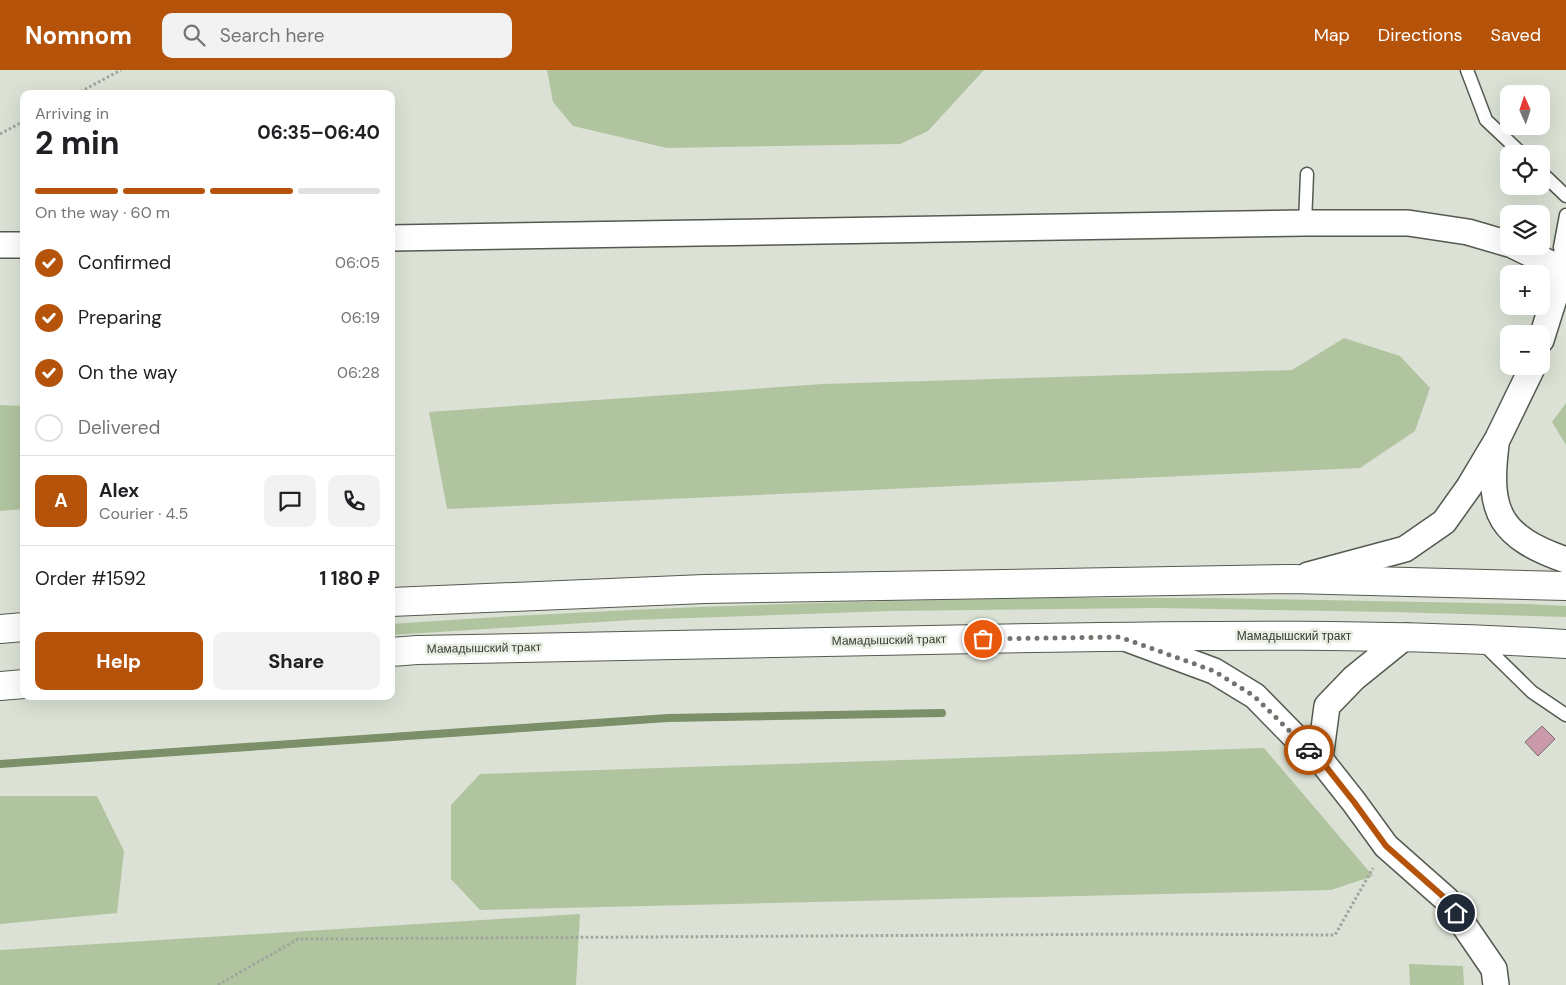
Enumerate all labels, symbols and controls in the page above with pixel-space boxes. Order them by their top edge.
search box [162,13,512,58]
text: Nomnom [25,20,132,51]
icon: search [180,21,208,49]
text: Search here [220,23,325,48]
text: Map [1314,23,1350,47]
text: Directions [1378,23,1463,47]
text: Saved [1491,23,1541,47]
north arrow [1500,85,1550,135]
map controls [1500,85,1550,375]
text: Arriving in [35,103,109,124]
text: 06:35–06:40 [257,120,380,145]
text: 2 min [35,122,120,164]
button: locate [1500,145,1550,195]
text: On the way · 60 m [35,202,170,223]
button: layers [1500,205,1550,255]
icon: check [35,249,63,277]
text: Confirmed [78,250,171,275]
text: 06:05 [335,252,380,273]
button: + [1500,265,1550,315]
icon: check [35,304,63,332]
text: Preparing [78,305,162,330]
text: 06:19 [341,307,380,328]
button: − [1500,325,1550,375]
icon: check [35,359,63,387]
text: On the way [78,360,178,385]
text: 06:28 [337,362,380,383]
text: Delivered [78,415,160,440]
button: chat [264,475,316,527]
button: phone [328,475,380,527]
text: Alex [99,478,139,503]
text: A [54,488,68,513]
text: Courier · 4.5 [99,503,188,524]
text: Order #1592 [35,566,146,591]
text: 1 180 ₽ [319,566,380,591]
pin [962,618,1004,660]
icon: bag [969,625,997,653]
street label: Мамадышский тракт [1237,628,1352,644]
street label: Мамадышский тракт [832,631,947,649]
button: Help [35,632,203,690]
button: Share [213,632,380,690]
street label: Мамадышский тракт [427,639,542,657]
courier [1284,725,1334,775]
icon: car [1295,736,1323,764]
pin [1435,892,1477,934]
icon: home [1442,899,1470,927]

